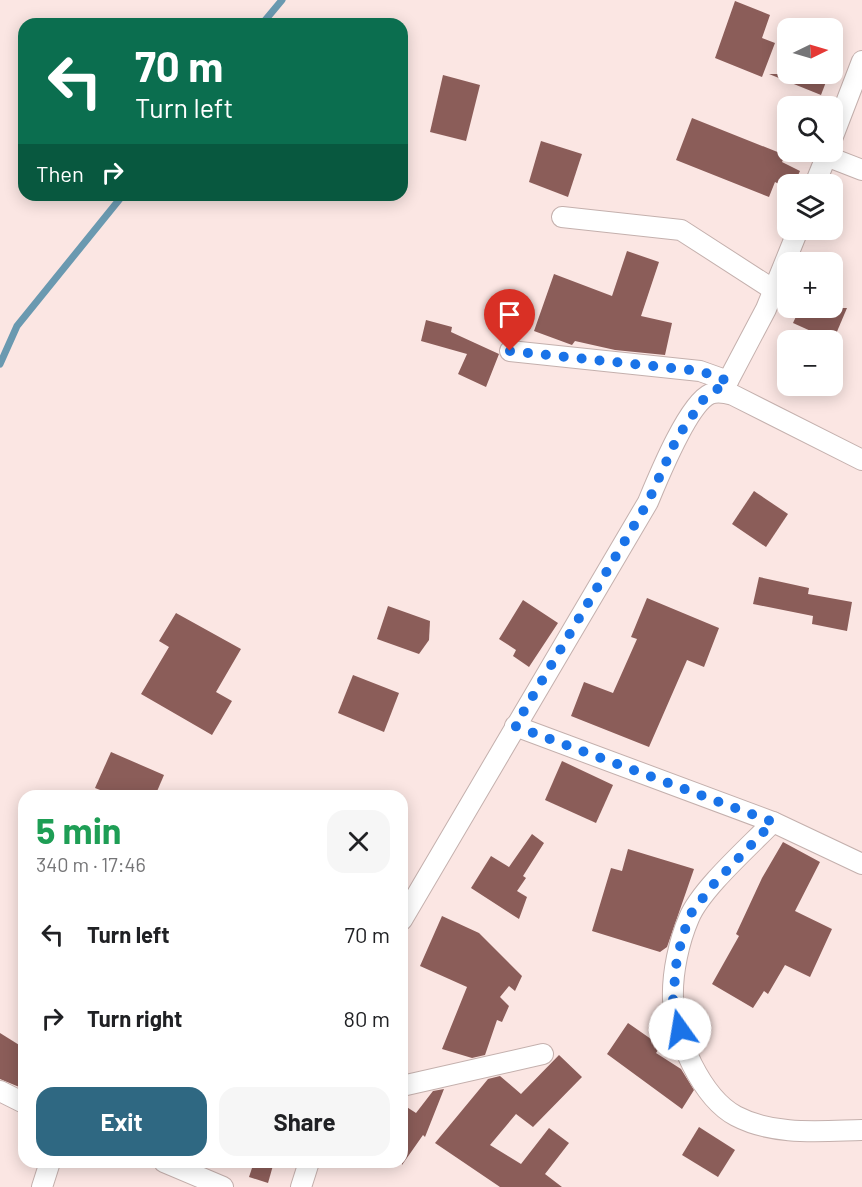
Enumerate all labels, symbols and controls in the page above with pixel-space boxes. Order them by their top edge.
north arrow [777,18,843,84]
map controls [777,18,843,396]
text: 70 m [135,40,223,90]
icon: left [36,42,114,120]
text: Turn left [135,91,233,123]
button: search [777,96,843,162]
icon: right [96,156,129,189]
text: Then [36,160,84,186]
button: layers [777,174,843,240]
button: + [777,252,843,318]
pin [484,289,535,351]
icon: arrive [493,298,526,331]
button: − [777,330,843,396]
text: 5 min [36,808,122,851]
button: close [327,810,390,873]
text: 340 m · 17:46 [36,852,146,876]
icon: left [36,918,69,951]
text: Turn left [87,921,170,947]
text: 70 m [345,921,390,947]
position arrow [648,997,712,1061]
icon: right [36,1002,69,1035]
text: Turn right [87,1005,182,1031]
text: 80 m [344,1005,390,1031]
button: Exit [36,1087,207,1156]
button: Share [219,1087,390,1156]

